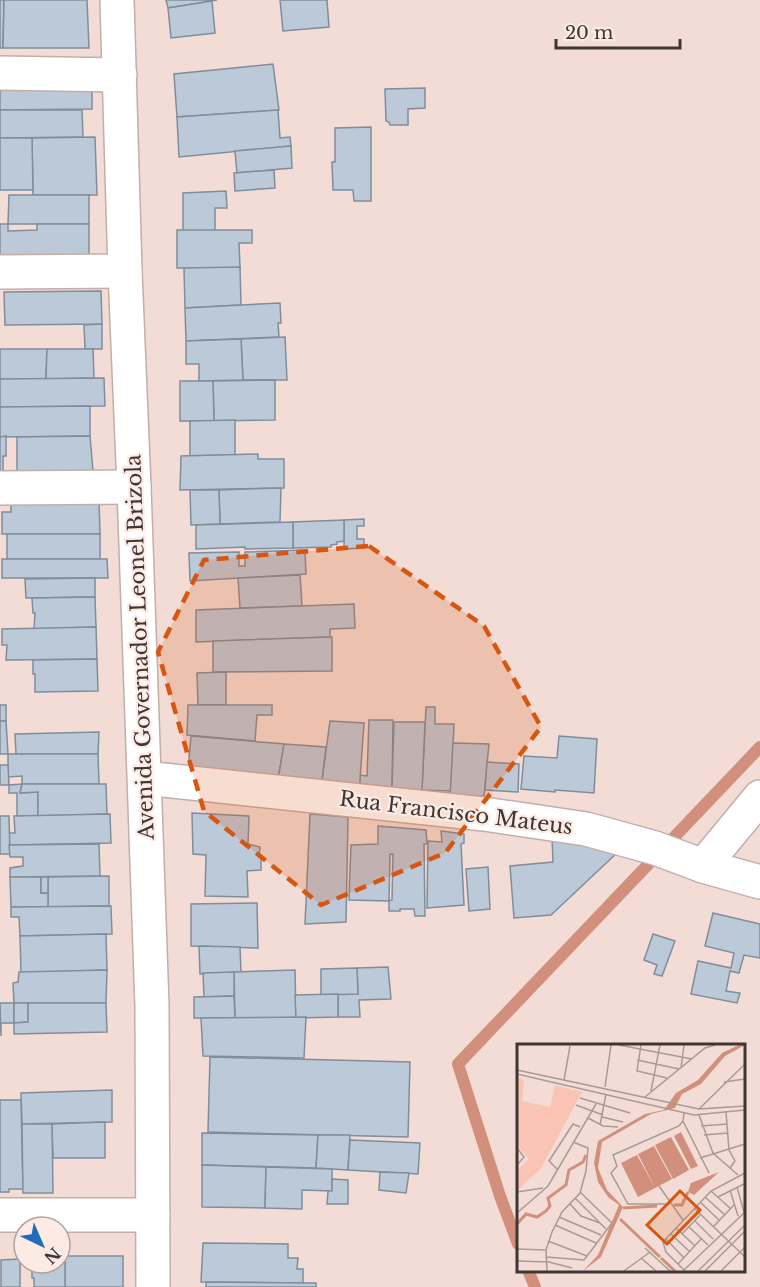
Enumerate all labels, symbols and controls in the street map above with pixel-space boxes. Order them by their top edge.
scale bar [556,12,680,50]
text: 20 m [565,22,613,44]
street label: Avenida Governador Leonel Brizola [120,453,160,841]
street label: Rua Francisco Mateus [338,786,574,840]
inset map [517,1044,745,1272]
north arrow [12,1215,72,1275]
text: N [40,1243,65,1268]

